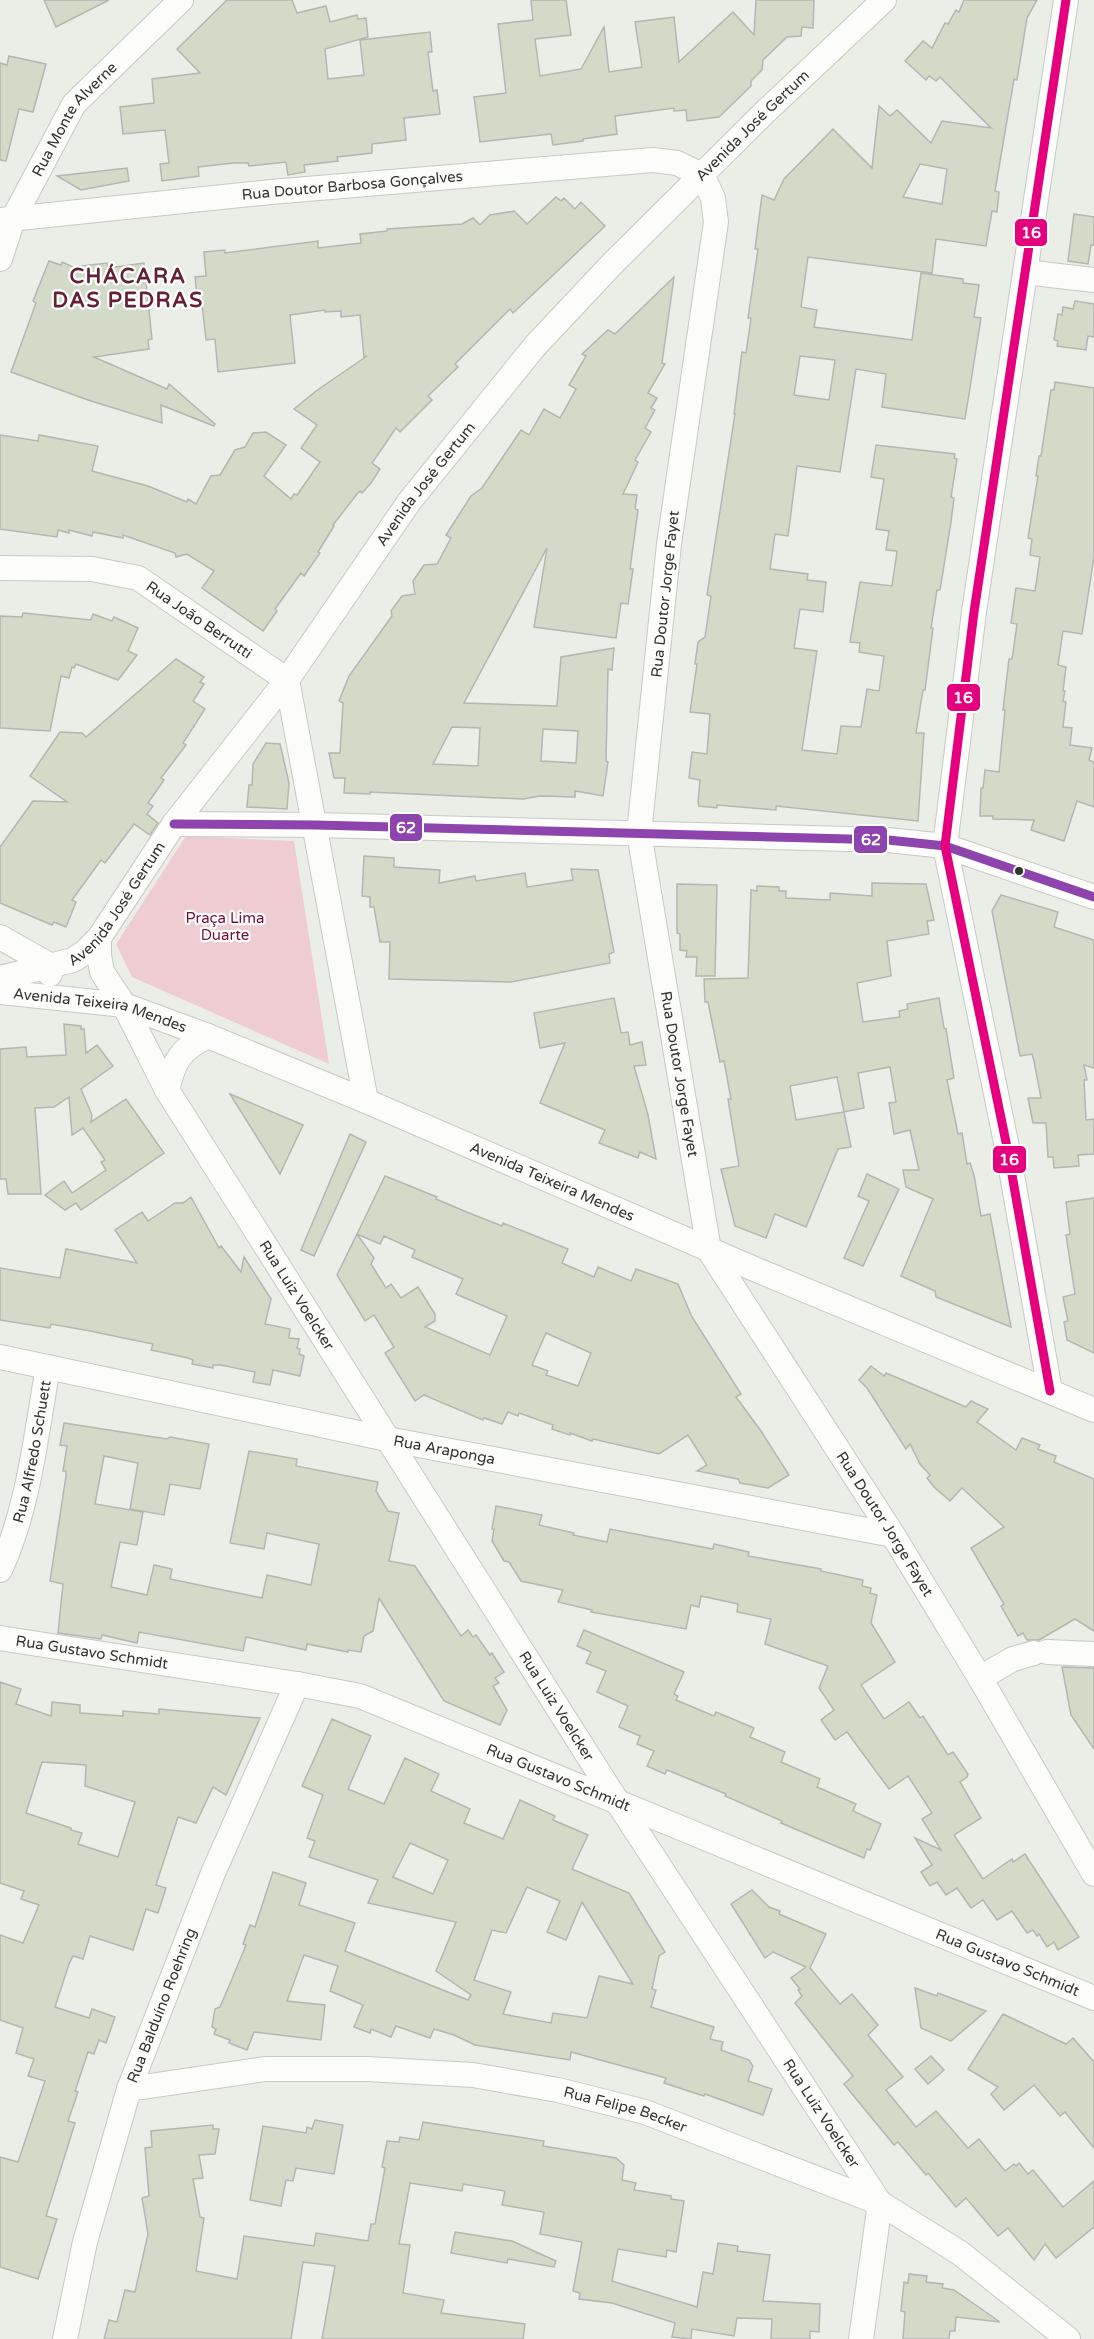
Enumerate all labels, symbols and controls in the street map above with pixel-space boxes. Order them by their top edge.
street label: Rua Monte Alverne [28,58,121,180]
street label: Avenida José Gertum [692,66,813,185]
street label: Rua Doutor Barbosa Gonçalves [241,167,464,204]
line badge: 16 [1014,218,1048,247]
text: 16 [1021,223,1041,243]
district label: CHÁCARA DAS PEDRAS [52,263,204,313]
street label: Avenida José Gertum [372,418,479,550]
street label: Rua Doutor Jorge Fayet [647,509,683,678]
street label: Rua João Berrutti [143,577,256,662]
line badge: 16 [946,683,981,712]
text: 16 [953,688,973,708]
line badge: 62 [389,813,423,842]
text: 62 [396,818,416,838]
line badge: 62 [853,825,888,854]
text: 62 [861,830,881,850]
street label: Avenida José Gertum [65,838,169,970]
unlabelled marker [1013,865,1025,877]
park label: Praça Lima Duarte [185,909,265,944]
street label: Avenida Teixeira Mendes [12,984,189,1036]
street label: Rua Doutor Jorge Fayet [657,990,702,1158]
street label: Avenida Teixeira Mendes [467,1138,637,1225]
line badge: 16 [992,1145,1027,1174]
text: 16 [999,1150,1019,1170]
street label: Rua Luiz Voelcker [255,1237,338,1354]
street label: Rua Alfredo Schuett [9,1379,55,1525]
street label: Rua Araponga [392,1431,497,1468]
street label: Rua Doutor Jorge Fayet [832,1448,937,1600]
street label: Rua Gustavo Schmidt [15,1632,170,1673]
street label: Rua Luiz Voelcker [515,1648,598,1764]
street label: Rua Gustavo Schmidt [484,1740,633,1815]
street label: Rua Balduíno Roehring [123,1925,200,2085]
street label: Rua Gustavo Schmidt [933,1925,1082,2000]
street label: Rua Luiz Voelcker [779,2056,864,2171]
street label: Rua Felipe Becker [562,2083,690,2136]

